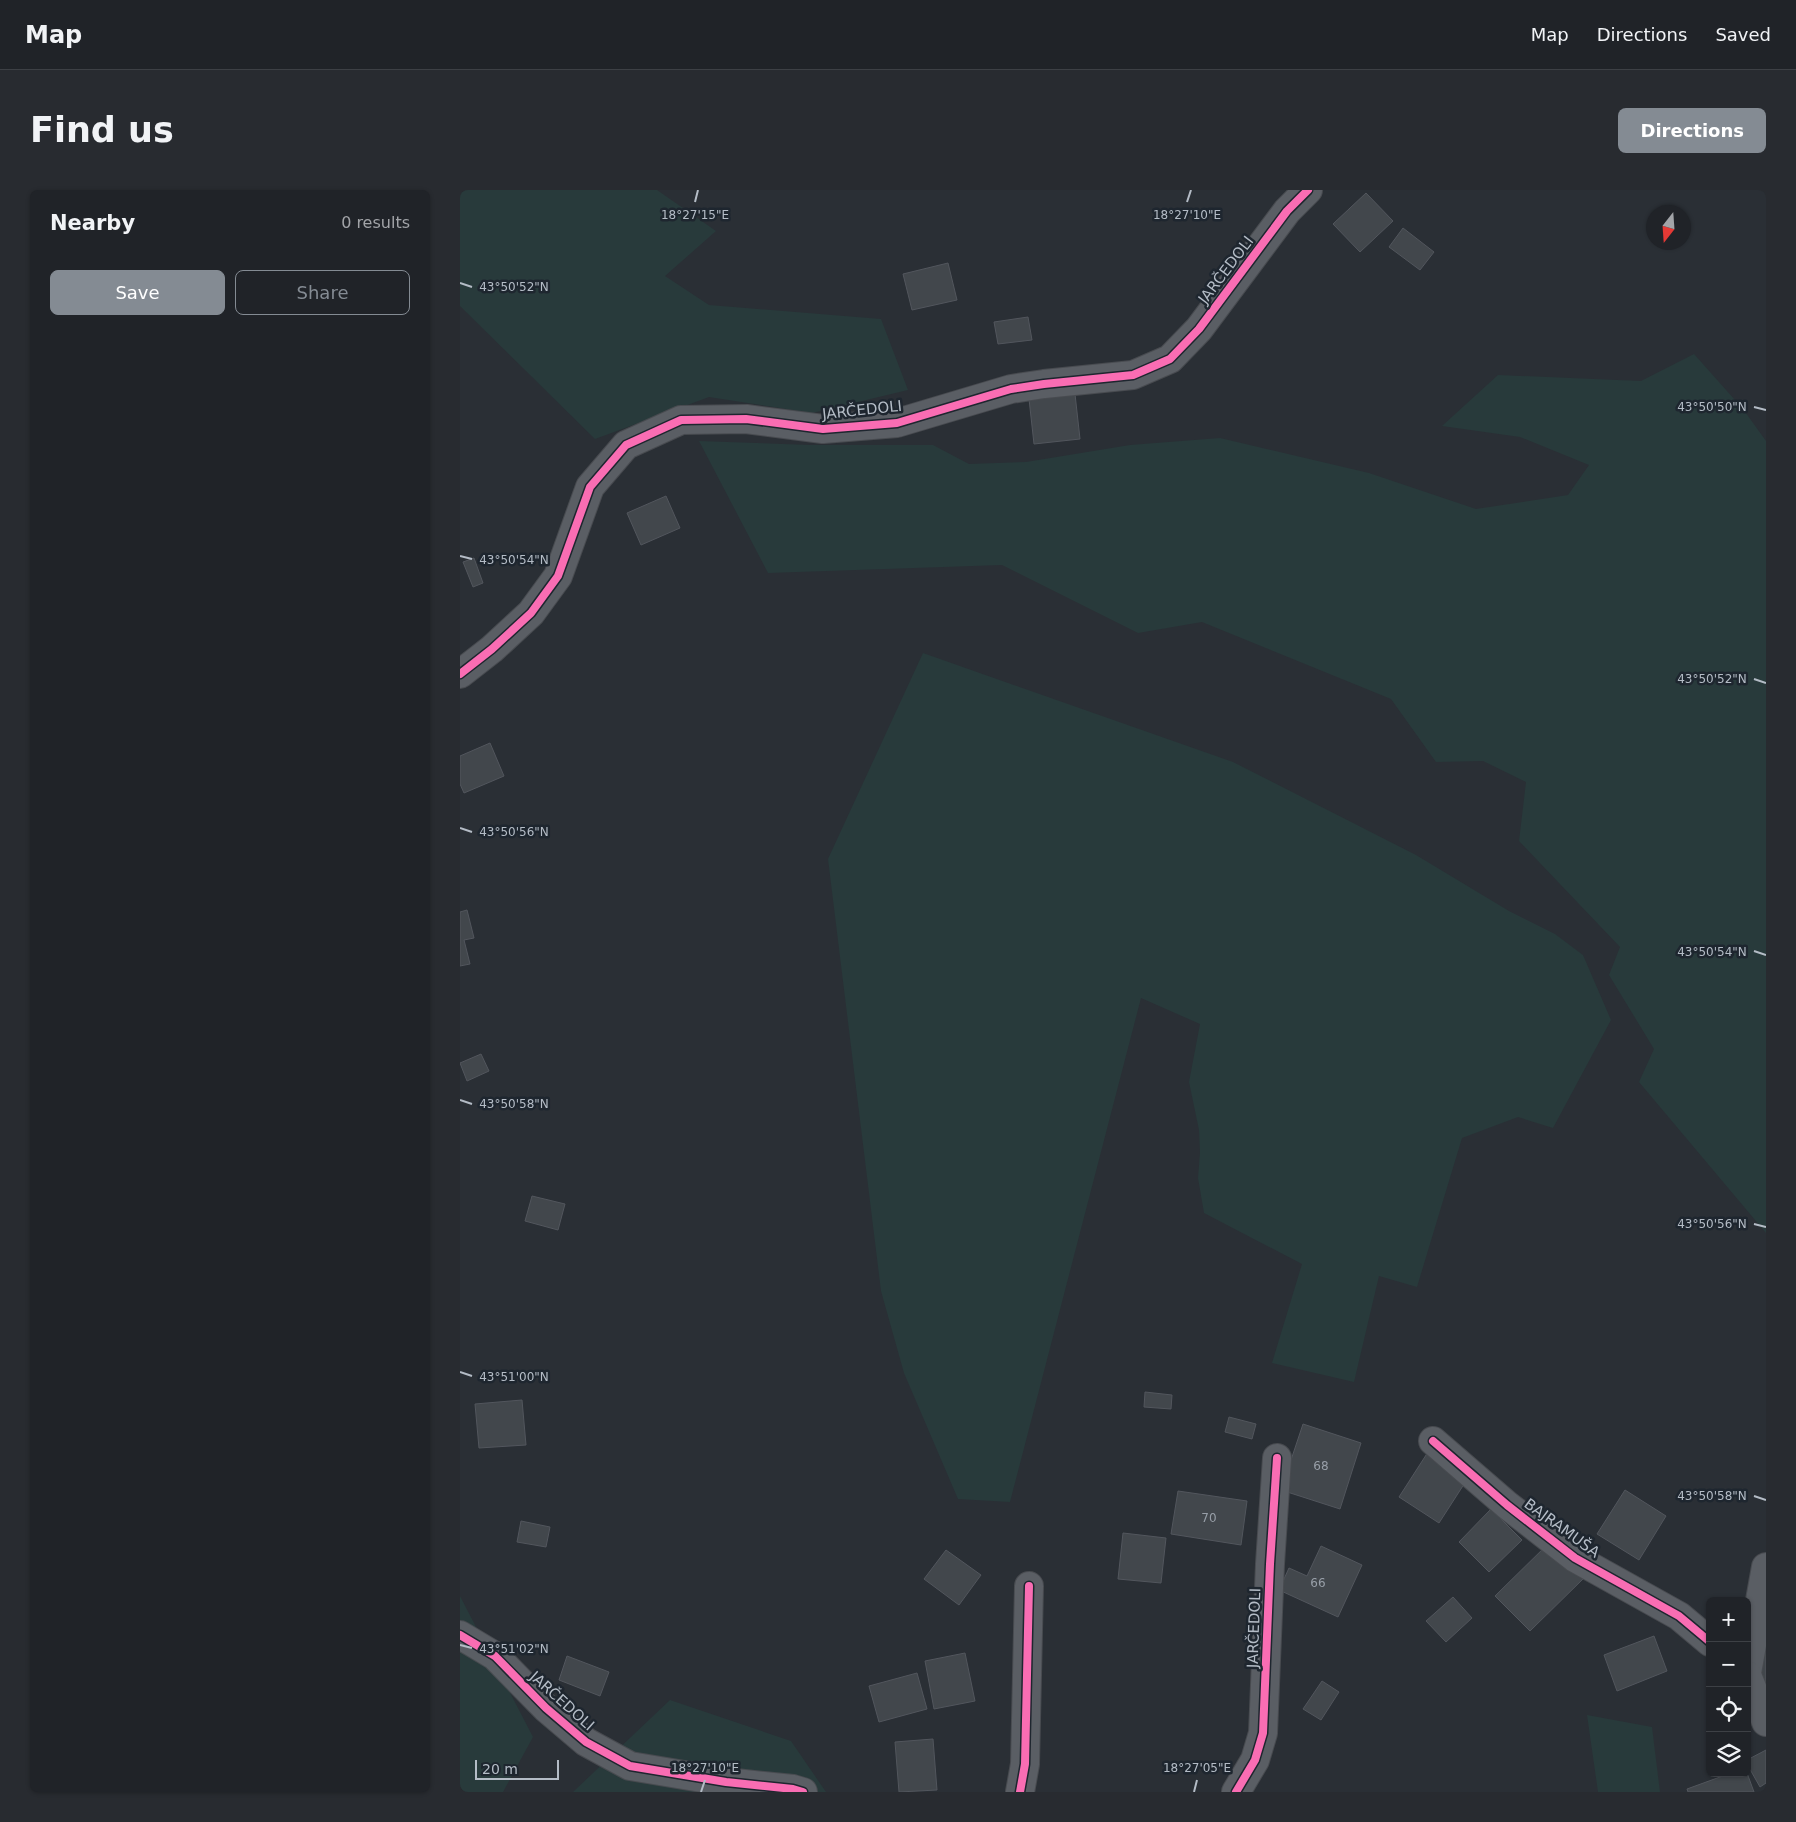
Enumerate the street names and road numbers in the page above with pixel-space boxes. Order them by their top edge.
street label: JARČEDOLI [1193,232,1257,308]
street label: JARČEDOLI [820,396,903,423]
street label: BAJRAMUŠA [1521,1494,1604,1562]
street label: JARČEDOLI [1243,1588,1264,1669]
street label: JARČEDOLI [525,1666,598,1735]

